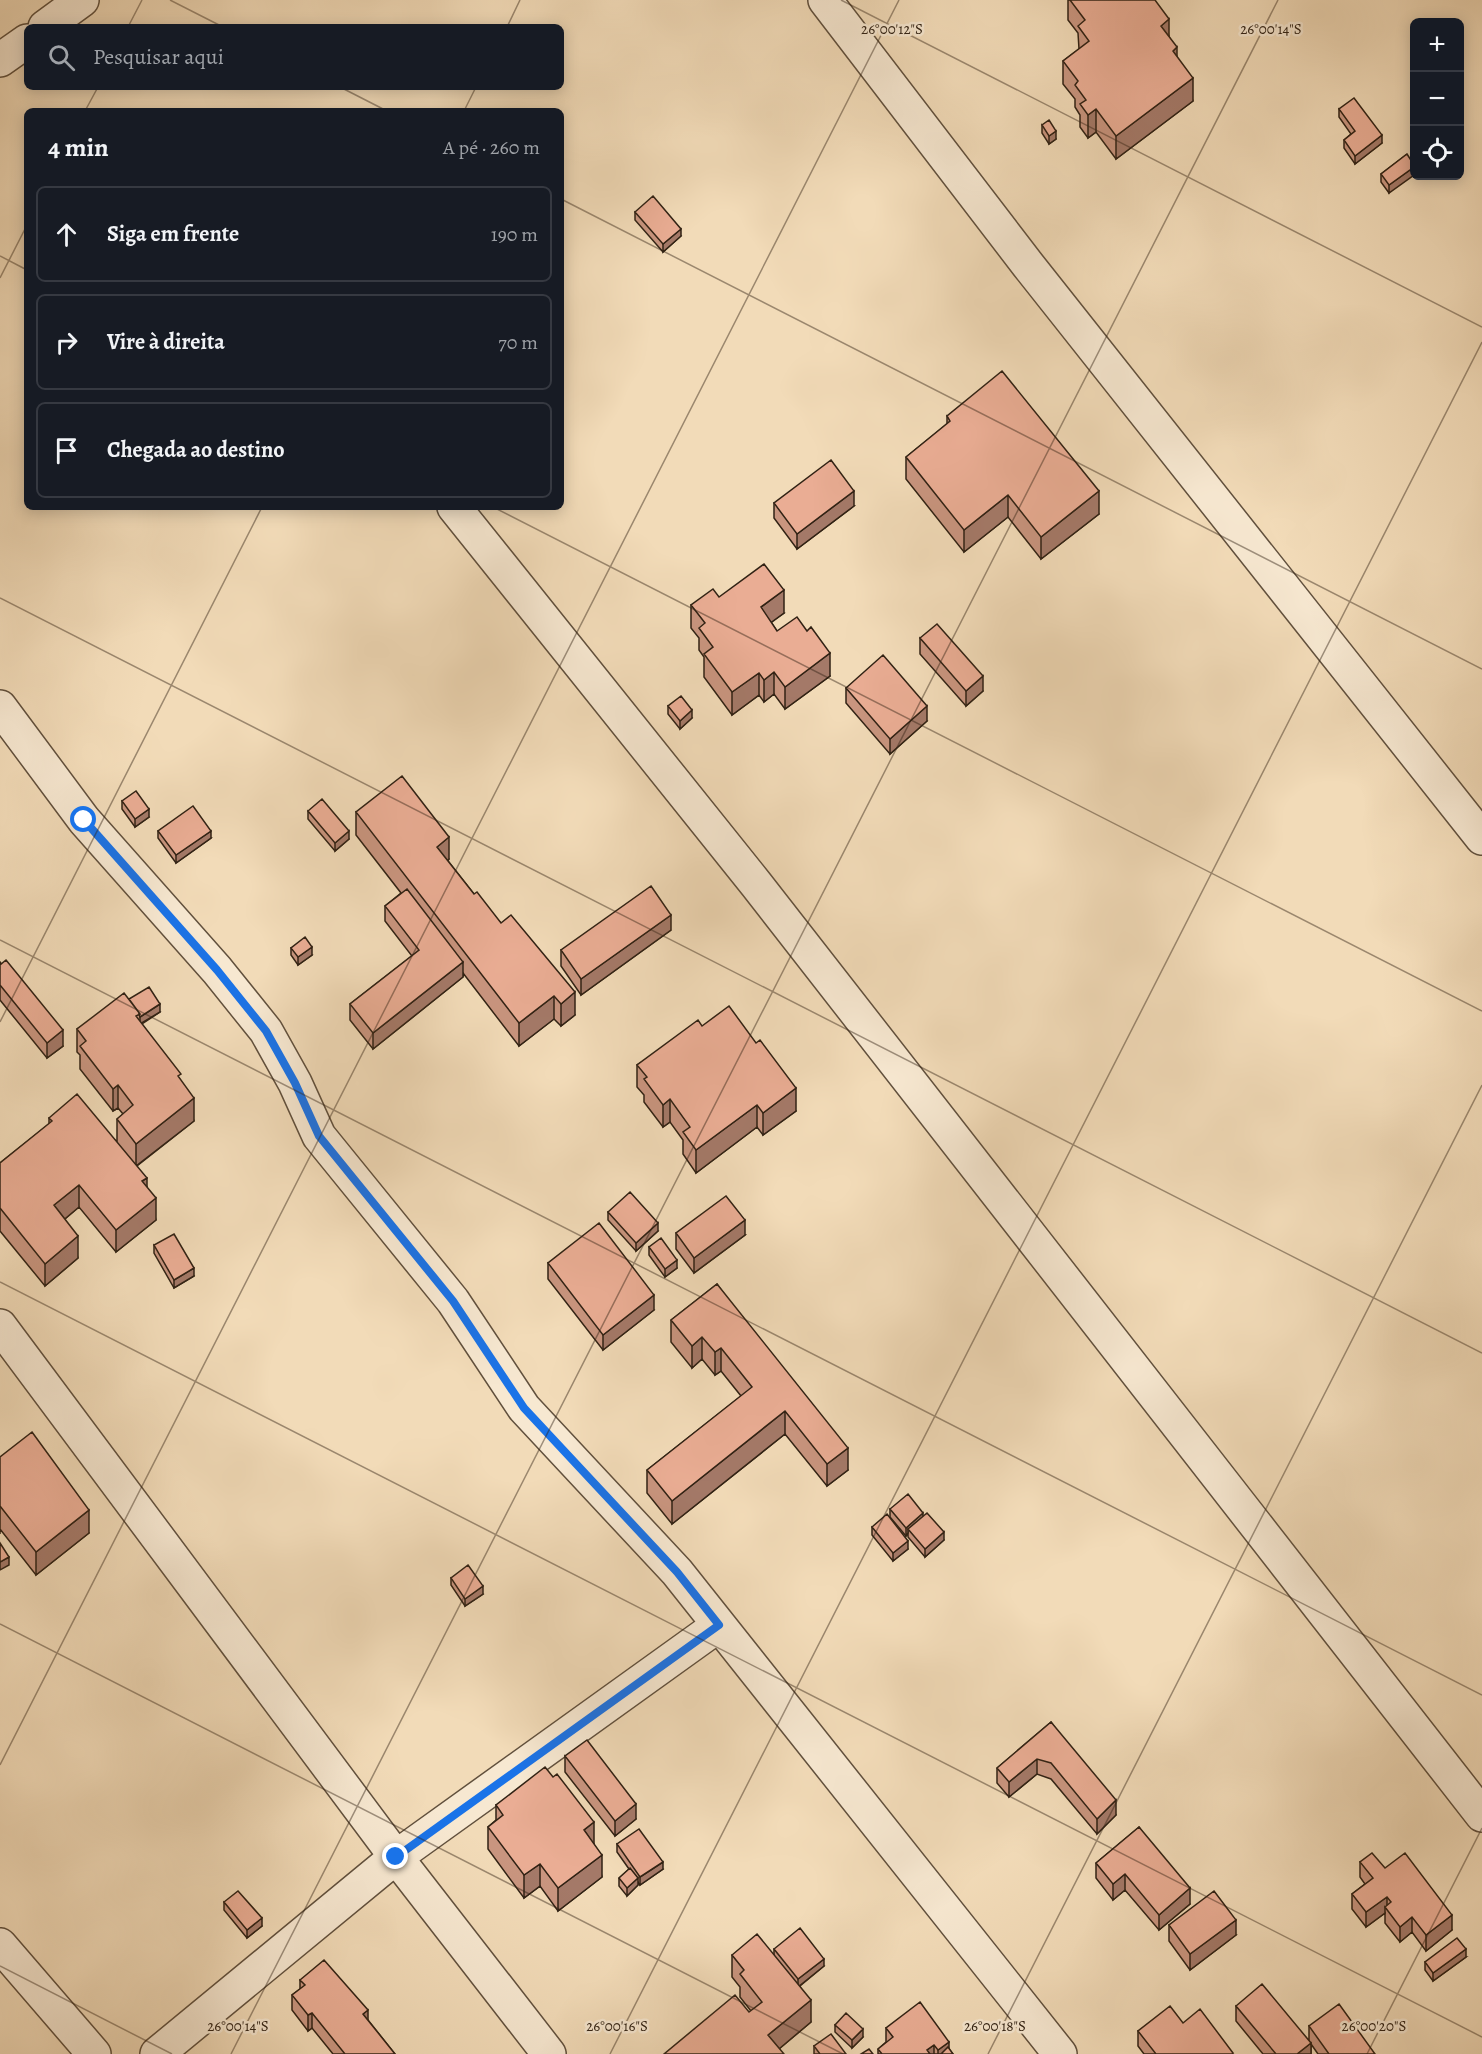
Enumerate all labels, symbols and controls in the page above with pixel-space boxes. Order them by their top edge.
map controls [1410,18,1464,180]
button: + [1410,18,1464,72]
text: 26°00'12"S [861,19,923,39]
text: 26°00'14"S [1240,19,1302,39]
search box [24,24,564,90]
icon: search [45,41,78,74]
text: Pesquisar aqui [93,42,224,72]
button: − [1410,72,1464,126]
button: locate [1410,126,1464,180]
text: 4 min [48,130,109,165]
text: A pé · 260 m [443,134,540,161]
icon: ahead [50,218,83,251]
text: Siga em frente [107,219,239,249]
text: 190 m [491,221,538,248]
icon: right [50,326,83,359]
text: Vire à direita [107,327,225,357]
text: 70 m [498,329,538,356]
icon: arrive [50,434,83,467]
text: Chegada ao destino [107,435,285,465]
route start [70,806,96,832]
route end [382,1843,408,1869]
text: 26°00'14"S [207,2016,269,2036]
text: 26°00'16"S [586,2016,648,2036]
text: 26°00'18"S [964,2016,1026,2036]
text: 26°00'20"S [1342,2016,1406,2036]

